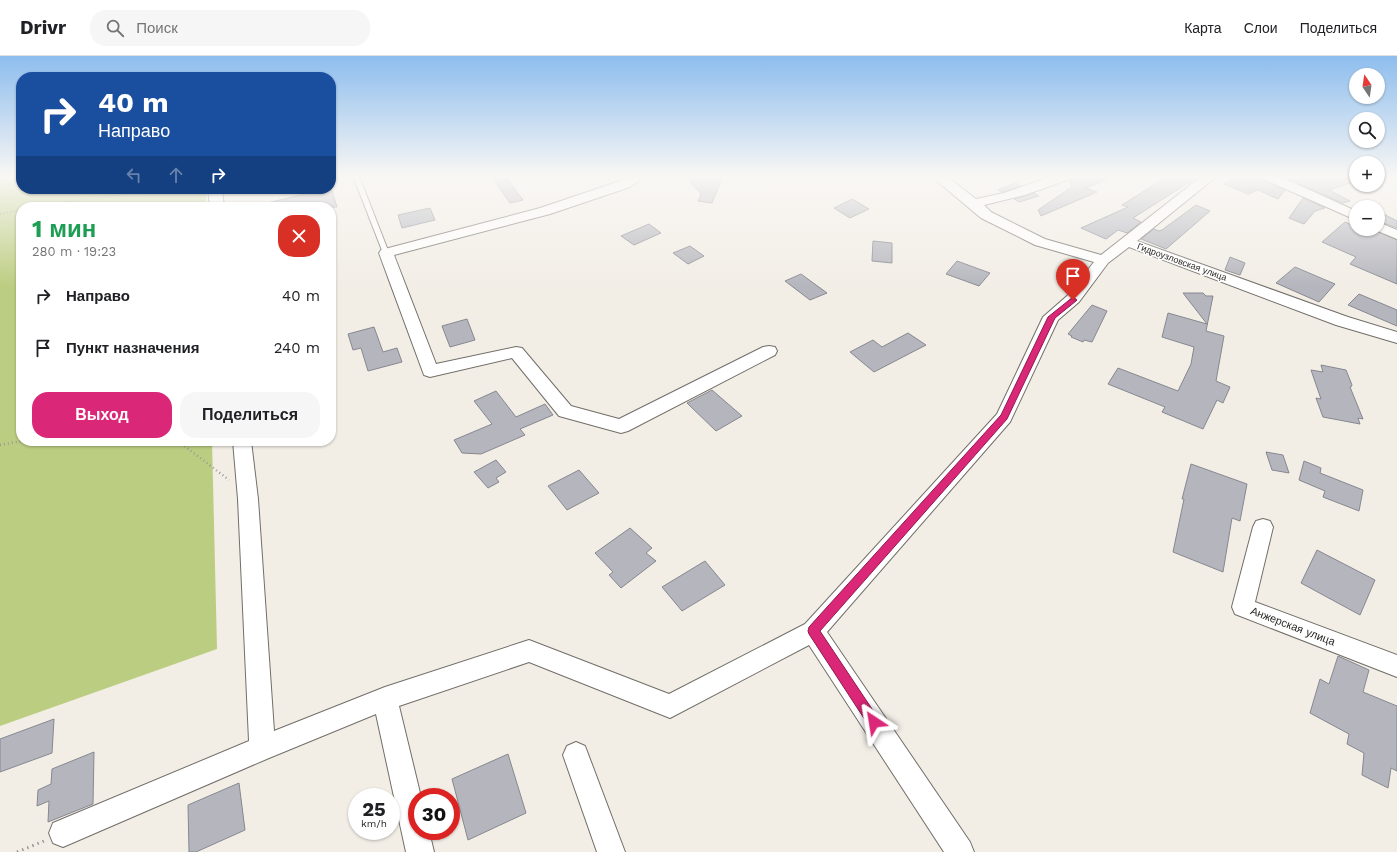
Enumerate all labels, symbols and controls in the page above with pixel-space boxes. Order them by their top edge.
search box [90,10,370,46]
text: Drivr [20,16,66,39]
icon: search [104,17,126,39]
text: Поиск [136,19,178,37]
text: Карта [1184,20,1222,36]
text: Слои [1244,20,1278,36]
text: Поделиться [1300,20,1377,36]
north arrow [1349,68,1385,104]
map controls [1349,68,1385,236]
text: 40 m [98,86,168,119]
icon: right [32,88,84,140]
button: search [1349,112,1385,148]
text: Направо [98,120,170,141]
button: + [1349,156,1385,192]
icon: left [123,164,145,186]
icon: ahead [165,164,187,186]
icon: right [207,164,229,186]
button: − [1349,200,1385,236]
text: 1 мин [32,215,96,243]
button: close [278,215,320,257]
street label: Гидроузловская улица [1136,241,1228,283]
text: 280 m · 19:23 [32,244,116,259]
pin [1056,259,1090,300]
icon: arrive [1062,265,1084,287]
icon: right [32,285,54,307]
text: Направо [66,287,130,305]
text: 40 m [282,287,320,305]
icon: arrive [32,337,54,359]
text: Пункт назначения [66,339,199,357]
text: 240 m [274,339,320,357]
button: Выход [32,392,172,438]
button: Поделиться [180,392,320,438]
street label: Анжерская улица [1249,604,1338,649]
position arrow [853,701,895,743]
speed limit sign: 30 [408,788,460,840]
text: 25 [362,797,386,821]
text: km/h [361,818,387,829]

